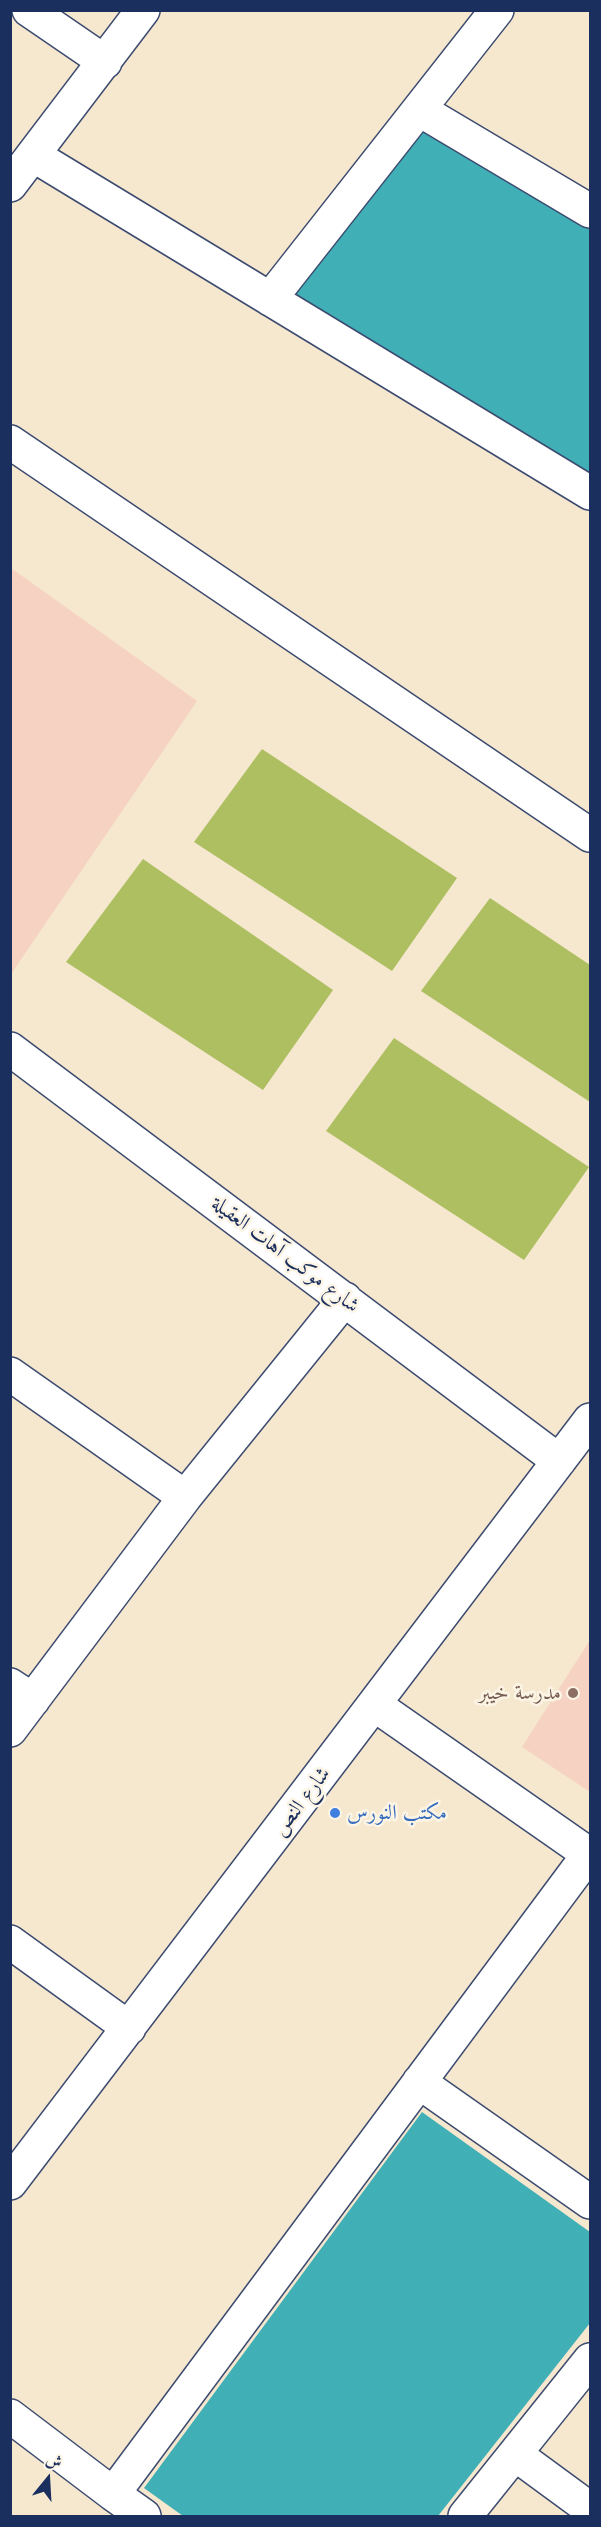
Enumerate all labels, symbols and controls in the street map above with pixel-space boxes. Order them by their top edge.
street label: شارع موكب آهات العقيلة [206,1191,364,1319]
place label: مدرسة خيبر [478,1680,561,1706]
marker: مدرسة خيبر [566,1686,580,1700]
street label: شارع النص [268,1762,336,1842]
place label: مكتب النورس [347,1800,447,1826]
marker: مكتب النورس [328,1806,342,1820]
north arrow [18,2449,78,2509]
text: ش [44,2452,64,2472]

